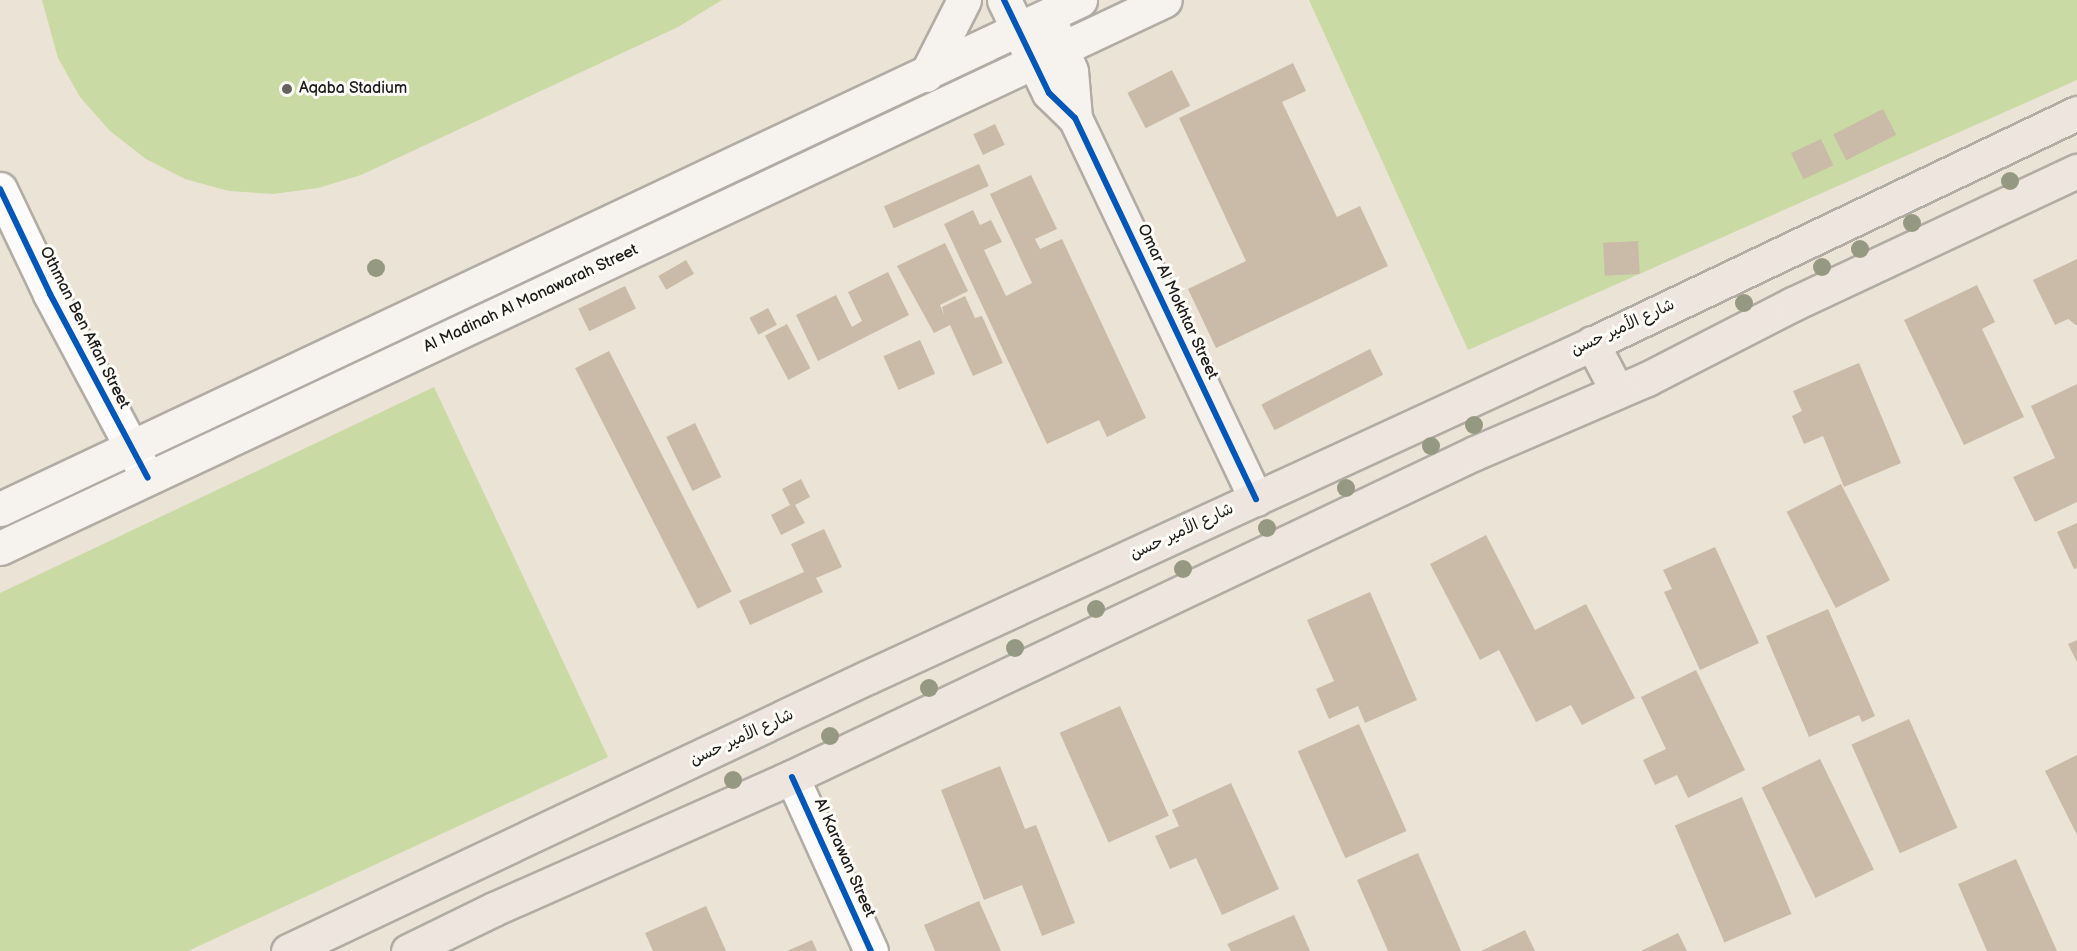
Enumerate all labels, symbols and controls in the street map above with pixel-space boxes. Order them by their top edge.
place label: Aqaba Stadium [299,79,407,99]
marker: Aqaba Stadium [280,82,294,96]
street label: Omar Al Mokhtar Street [1133,221,1221,383]
street label: Al Madinah Al Monawarah Street [421,241,641,357]
street label: Othman Ben Affan Street [35,244,133,412]
street label: شارع الأمير حسن [1568,296,1678,360]
street label: شارع الأمير حسن [1127,500,1237,564]
street label: شارع الأمير حسن [687,706,797,770]
street label: Al Karawan Street [809,795,879,921]

